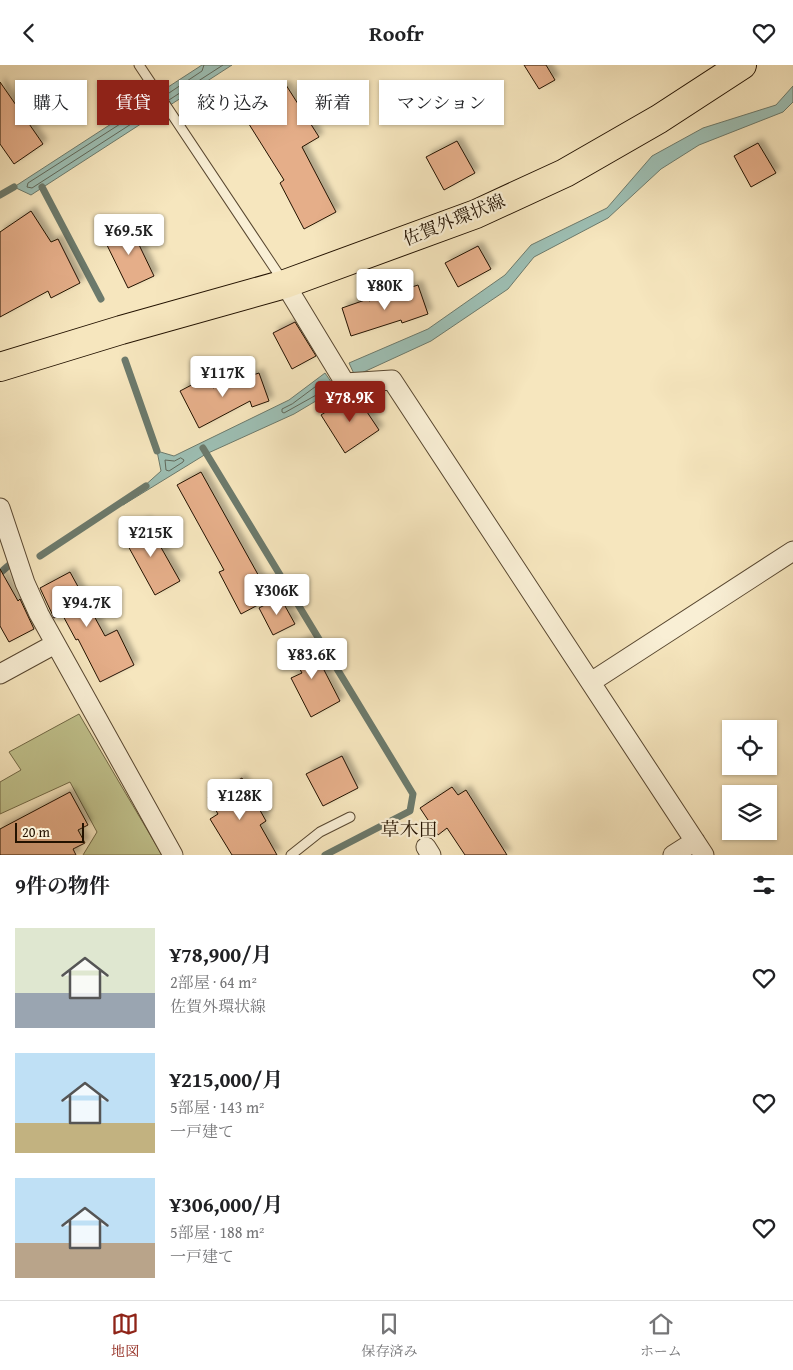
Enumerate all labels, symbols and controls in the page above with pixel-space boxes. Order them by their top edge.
text: Roofr [369,17,424,49]
icon: back [15,19,43,47]
icon: heart [750,19,778,47]
chip: 購入 [15,80,87,125]
chip: 賃貸 [97,80,169,125]
chip: 絞り込み [179,80,287,125]
chip: 新着 [297,80,369,125]
chip: マンション [379,80,504,125]
street label: 佐賀外環状線 [399,187,509,252]
pin: ¥69.5K [88,213,170,256]
text: ¥69.5K [105,218,153,242]
pin: ¥80K [355,269,415,311]
text: ¥80K [368,273,402,297]
pin: ¥117K [188,355,258,398]
text: ¥117K [201,360,245,384]
pin: ¥78.9K [309,381,391,423]
text: ¥78.9K [326,385,374,409]
pin: ¥215K [116,515,186,558]
text: ¥215K [129,520,173,544]
pin: ¥306K [242,573,312,616]
text: ¥306K [255,578,299,602]
pin: ¥94.7K [46,585,128,628]
text: ¥94.7K [63,590,111,614]
pin: ¥83.6K [271,637,353,680]
text: ¥83.6K [288,642,336,666]
map controls [722,720,777,840]
button: locate [722,720,777,775]
pin: ¥128K [205,779,275,821]
text: ¥128K [218,783,262,807]
button: layers [722,785,777,840]
district label: 草木田 [380,815,438,843]
scale bar [15,820,84,843]
text: 20 m [22,822,50,842]
text: 9件の物件 [15,870,110,901]
icon: filters [750,871,778,899]
text: ¥78,900/月 [170,939,272,970]
icon: home [55,948,115,1008]
icon: heart [750,964,778,992]
text: 2部屋 · 64 m² [170,970,257,994]
text: 佐賀外環状線 [170,994,266,1018]
text: ¥215,000/月 [170,1064,283,1095]
icon: home [55,1073,115,1133]
icon: heart [750,1089,778,1117]
text: 5部屋 · 143 m² [170,1095,265,1119]
text: 一戸建て [170,1119,234,1143]
text: ¥306,000/月 [170,1189,283,1220]
icon: home [55,1198,115,1258]
icon: heart [750,1214,778,1242]
text: 5部屋 · 188 m² [170,1220,265,1244]
text: 一戸建て [170,1244,234,1268]
tab: 地図 [111,1310,139,1361]
tab: 保存済み [361,1310,417,1361]
tab: ホーム [640,1310,682,1361]

